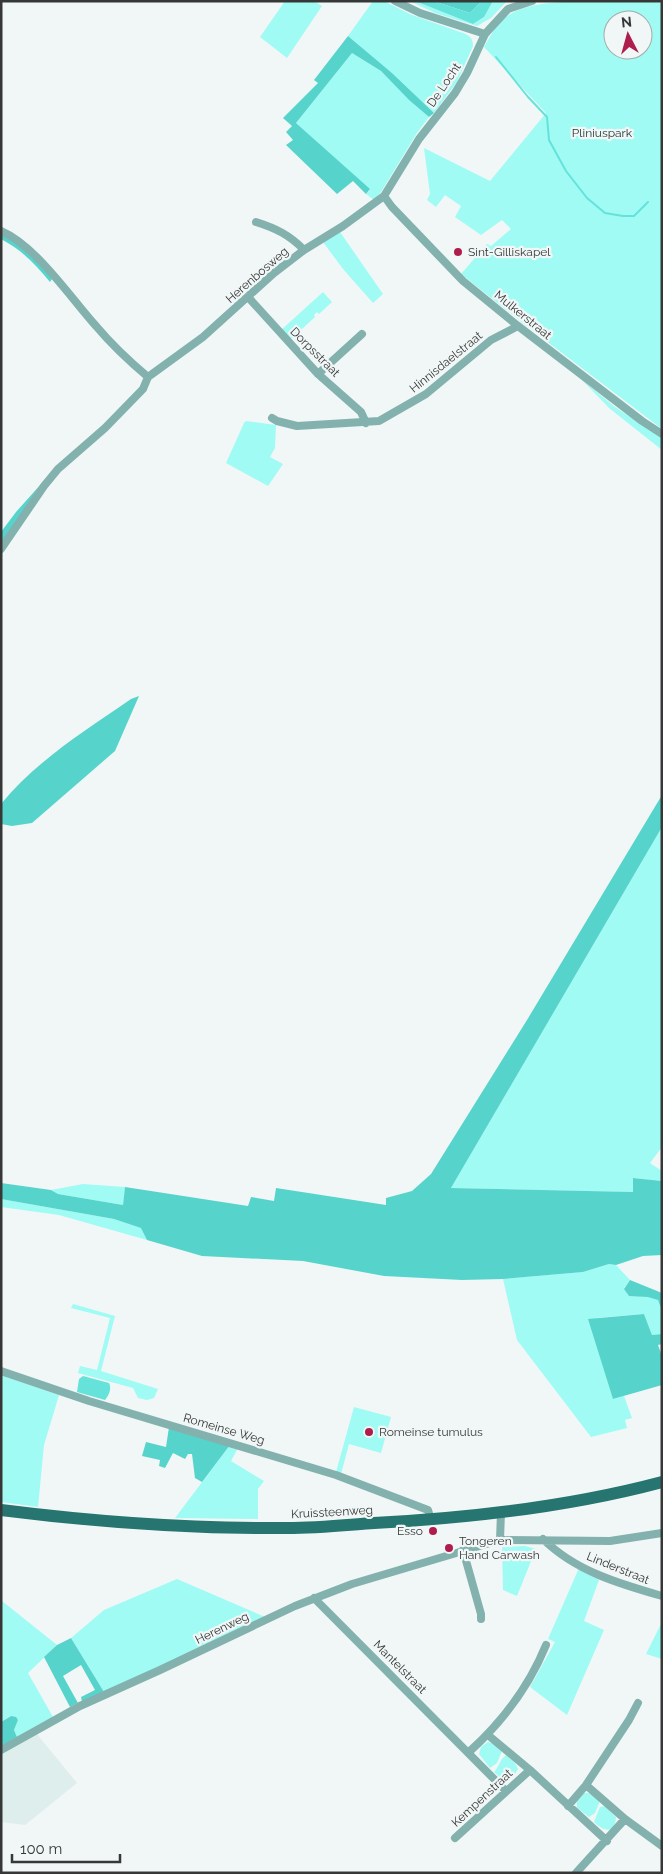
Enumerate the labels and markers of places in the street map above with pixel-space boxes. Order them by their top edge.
place label: Sint-Gilliskapel [468,245,551,259]
marker: Sint-Gilliskapel [452,246,464,258]
place label: Romeinse tumulus [379,1425,483,1439]
marker: Romeinse tumulus [363,1426,375,1438]
place label: Esso [397,1524,423,1538]
marker: Esso [427,1525,439,1537]
place label: Tongeren Hand Carwash [459,1534,540,1562]
marker: Tongeren Hand Carwash [443,1542,455,1554]

